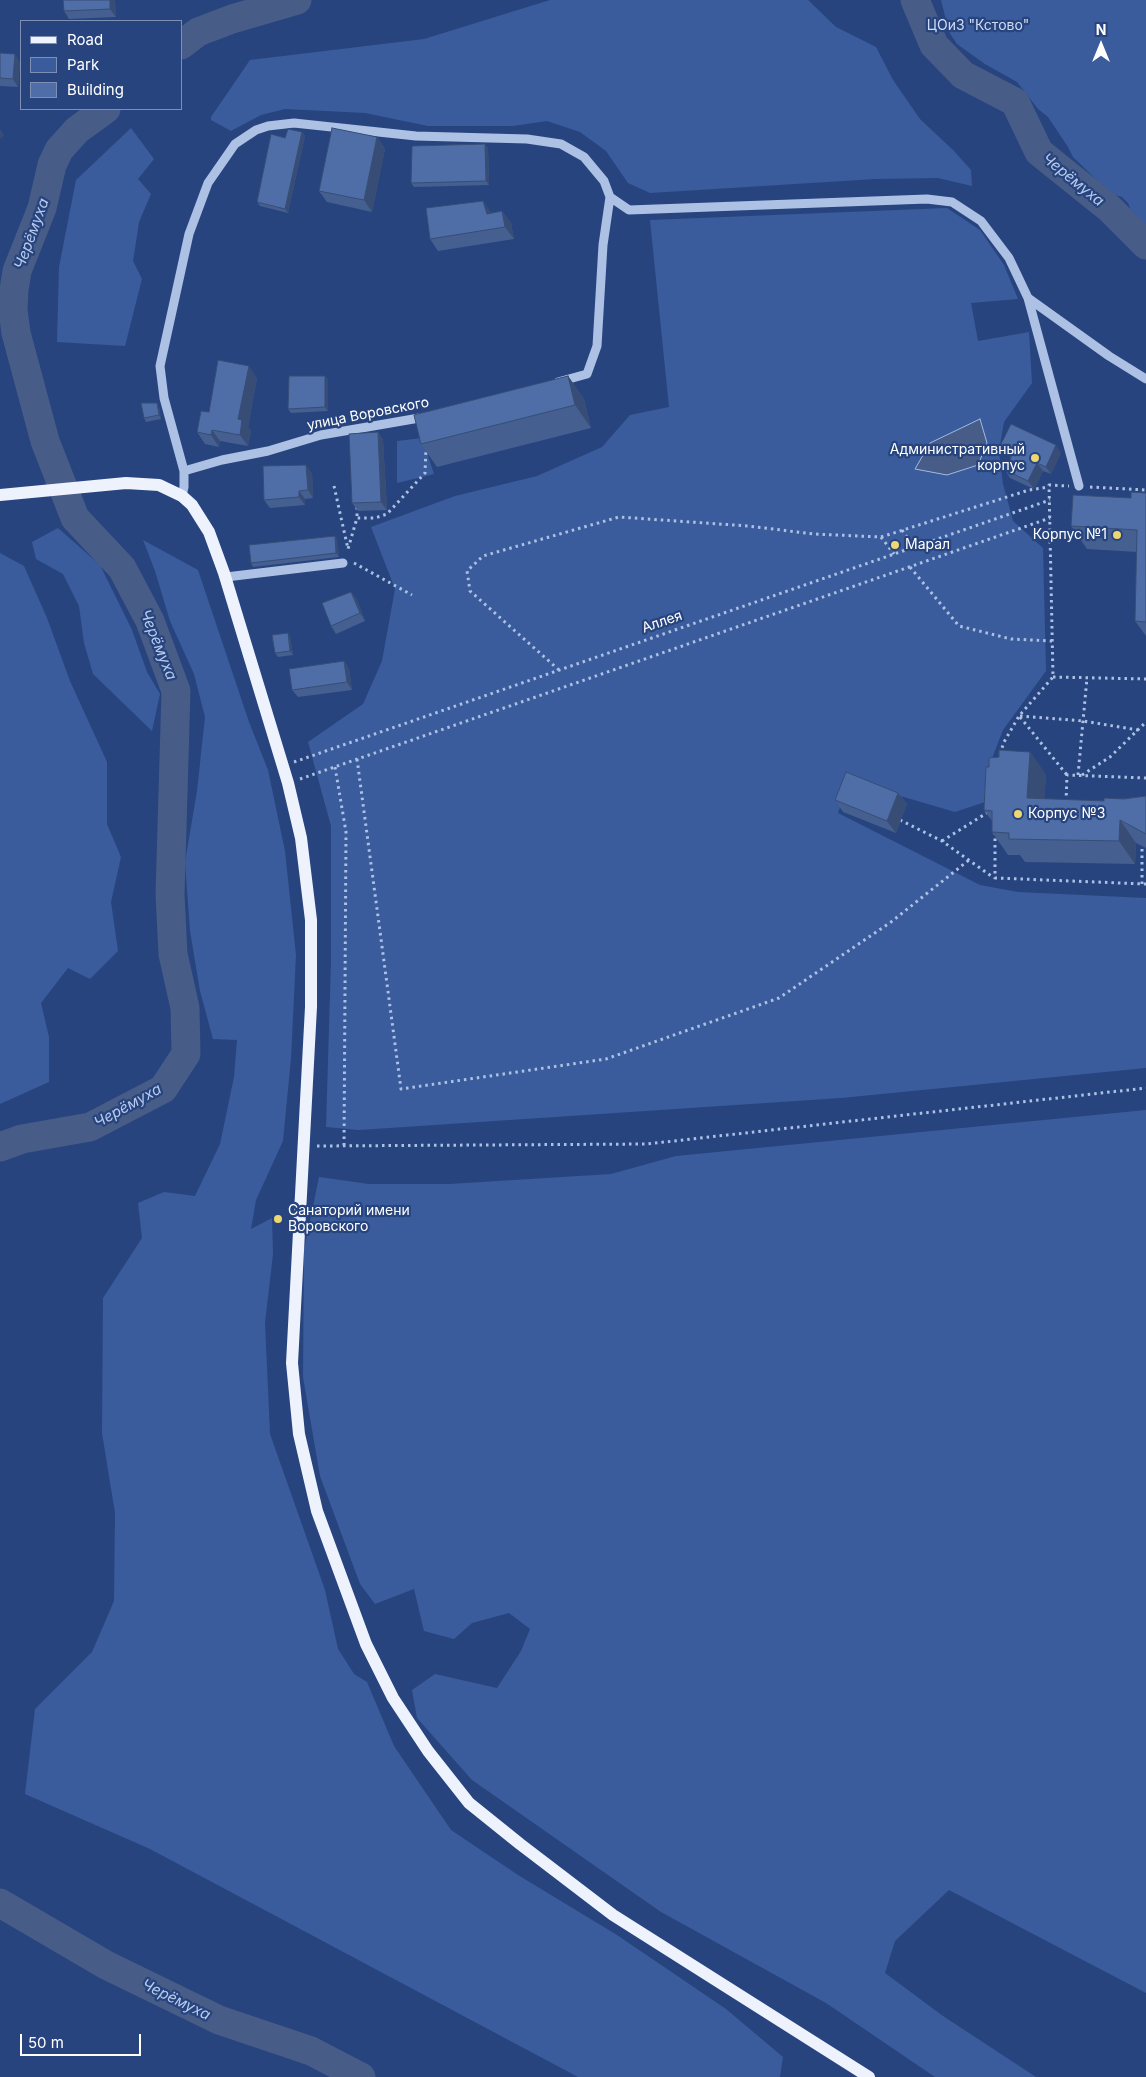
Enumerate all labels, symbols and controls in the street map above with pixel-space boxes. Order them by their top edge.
park label: ЦОиЗ "Кстово" [927,18,1029,34]
legend [20,20,182,110]
north arrow [1076,20,1126,70]
text: N [1096,21,1106,38]
text: Road [67,30,103,49]
text: Park [67,55,99,74]
text: Building [67,80,124,99]
water label: Черёмуха [1039,150,1107,210]
water label: Черёмуха [11,196,53,272]
street label: улица Воровского [305,394,431,434]
place label: Административный корпус [890,442,1025,474]
marker: Административный корпус [1029,452,1041,464]
place label: Корпус №1 [1033,527,1107,543]
marker: Корпус №1 [1111,529,1123,541]
place label: Марал [905,537,950,553]
marker: Марал [889,539,901,551]
water label: Черёмуха [136,607,180,683]
street label: Аллея [640,607,684,637]
place label: Корпус №3 [1028,806,1105,822]
marker: Корпус №3 [1012,808,1024,820]
water label: Черёмуха [91,1080,165,1132]
place label: Санаторий имени Воровского [288,1203,410,1236]
marker: Санаторий имени Воровского [272,1213,284,1225]
water label: Черёмуха [139,1976,213,2024]
scale bar [22,2024,144,2056]
text: 50 m [28,2033,64,2052]

